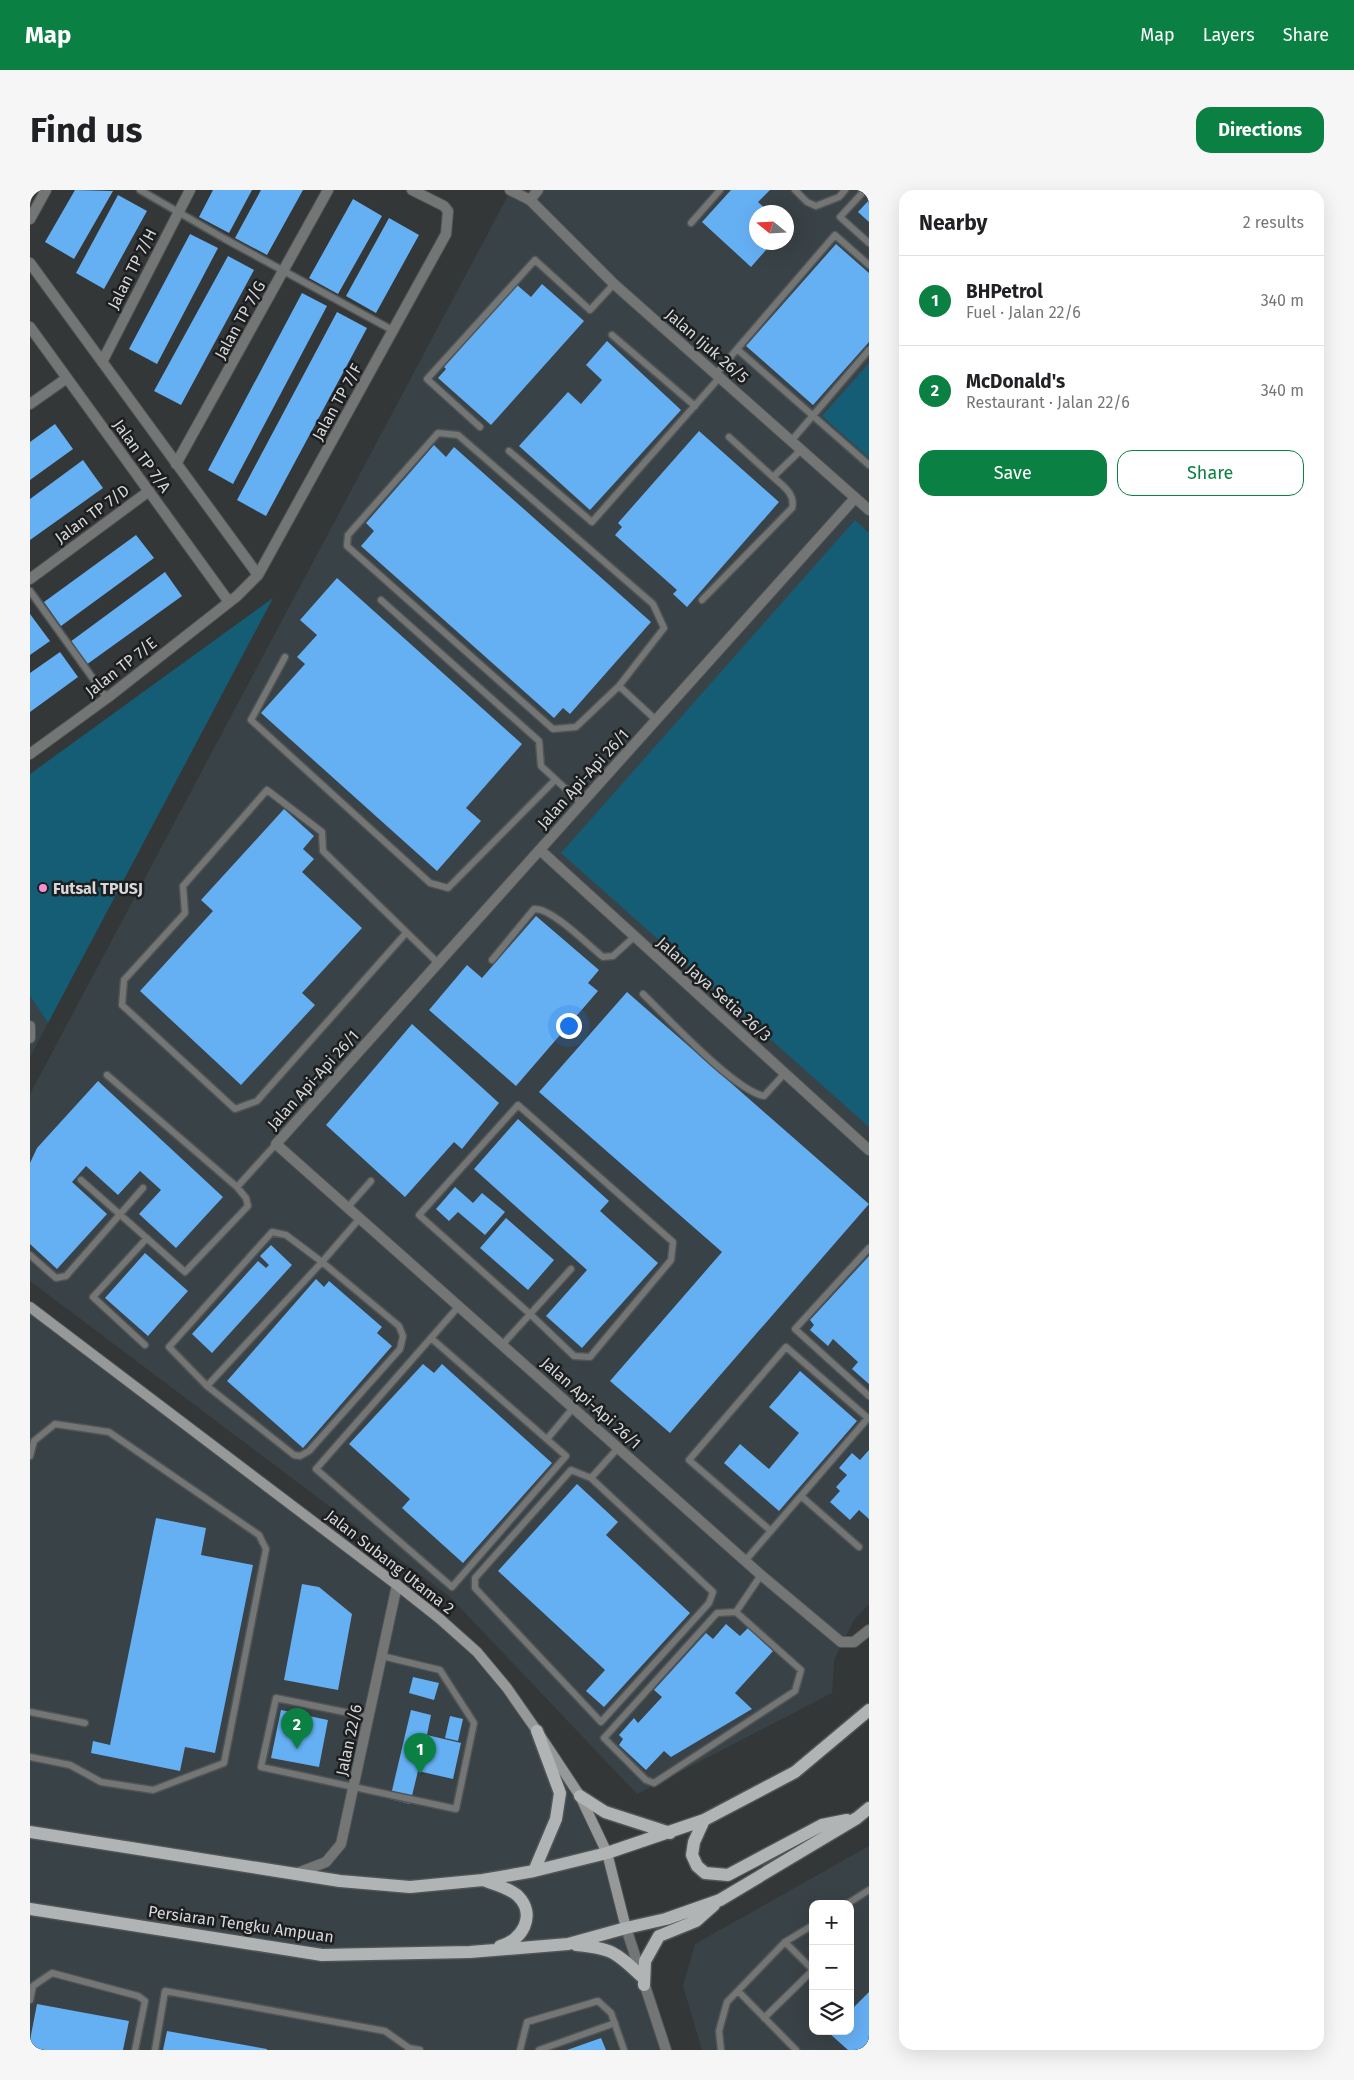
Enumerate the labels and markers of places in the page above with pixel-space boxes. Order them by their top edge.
place label: Futsal TPUSJ [53,879,143,898]
marker: Futsal TPUSJ [37,882,49,894]
pin: 2 [281,1708,313,1749]
pin: 1 [404,1733,436,1774]

